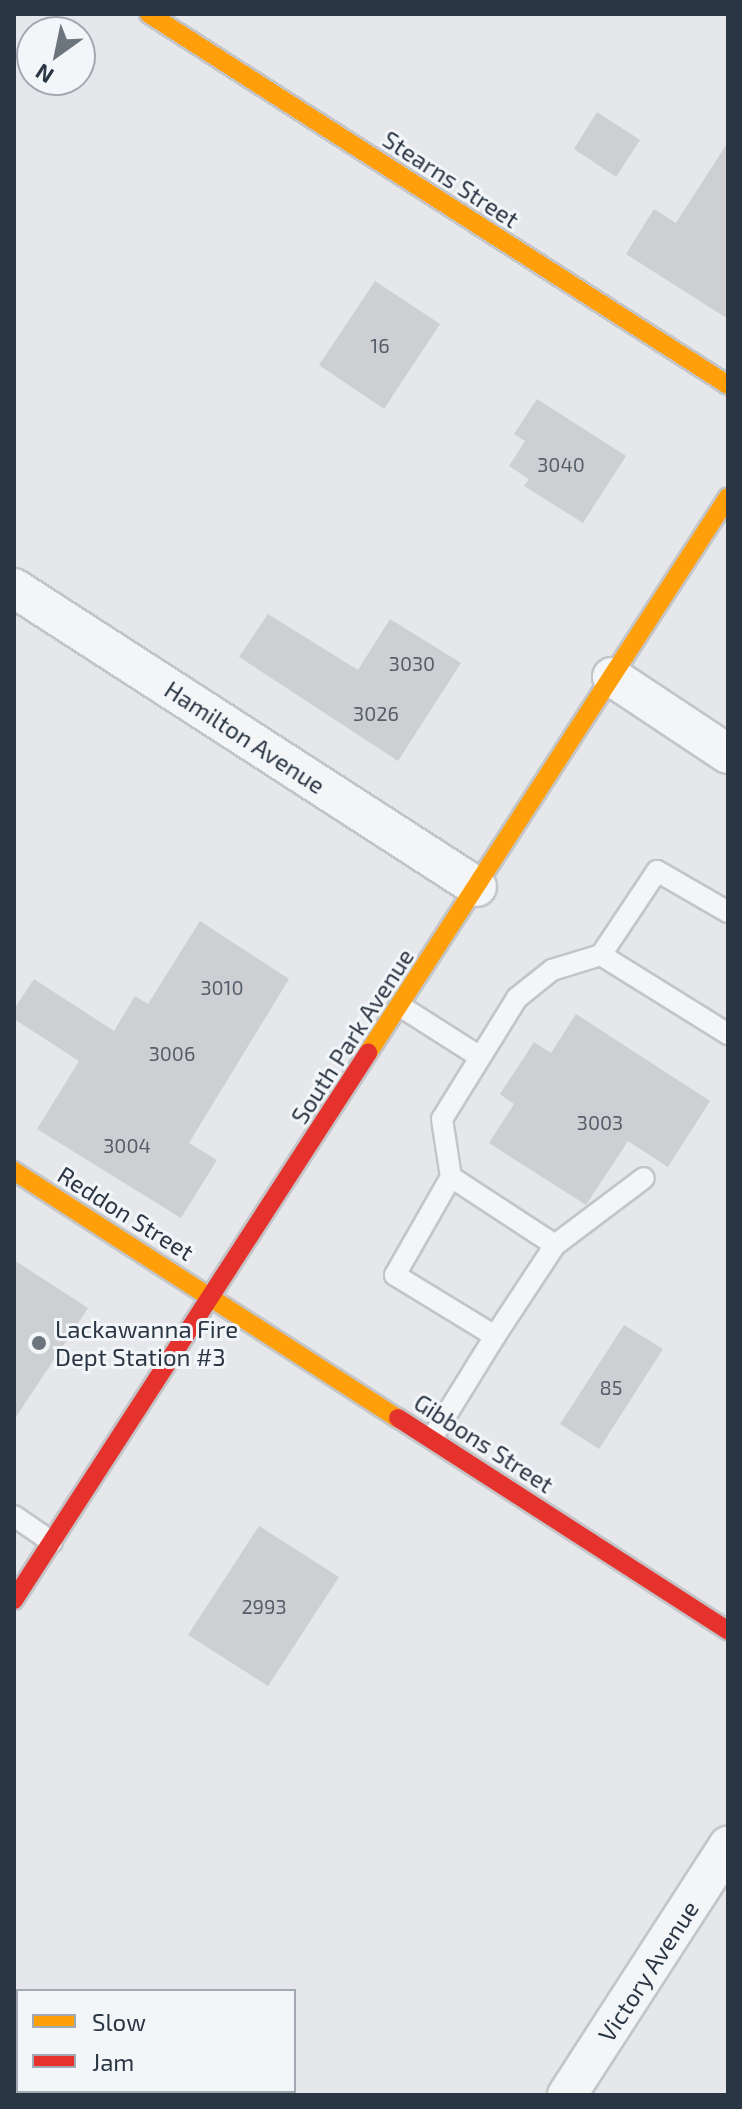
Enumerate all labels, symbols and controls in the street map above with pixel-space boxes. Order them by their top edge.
north arrow [16,16,96,96]
text: N [30,59,58,90]
street label: Stearns Street [378,124,524,234]
house number: 16 [370,333,390,357]
house number: 3040 [537,452,585,476]
house number: 3030 [389,651,435,675]
street label: Hamilton Avenue [159,674,331,800]
house number: 3026 [353,701,399,725]
street label: South Park Avenue [284,943,420,1129]
house number: 3010 [200,975,244,999]
house number: 3006 [149,1041,195,1065]
house number: 3003 [577,1110,623,1134]
house number: 3004 [103,1133,151,1157]
street label: Reddon Street [53,1160,199,1266]
place label: Lackawanna Fire Dept Station #3 [55,1315,238,1371]
marker: Lackawanna Fire Dept Station #3 [30,1334,48,1352]
house number: 85 [600,1375,622,1399]
street label: Gibbons Street [409,1387,559,1499]
house number: 2993 [241,1594,287,1618]
street label: Victory Avenue [591,1895,705,2047]
legend [16,1989,296,2093]
text: Slow [92,2007,146,2036]
text: Jam [92,2047,134,2076]

